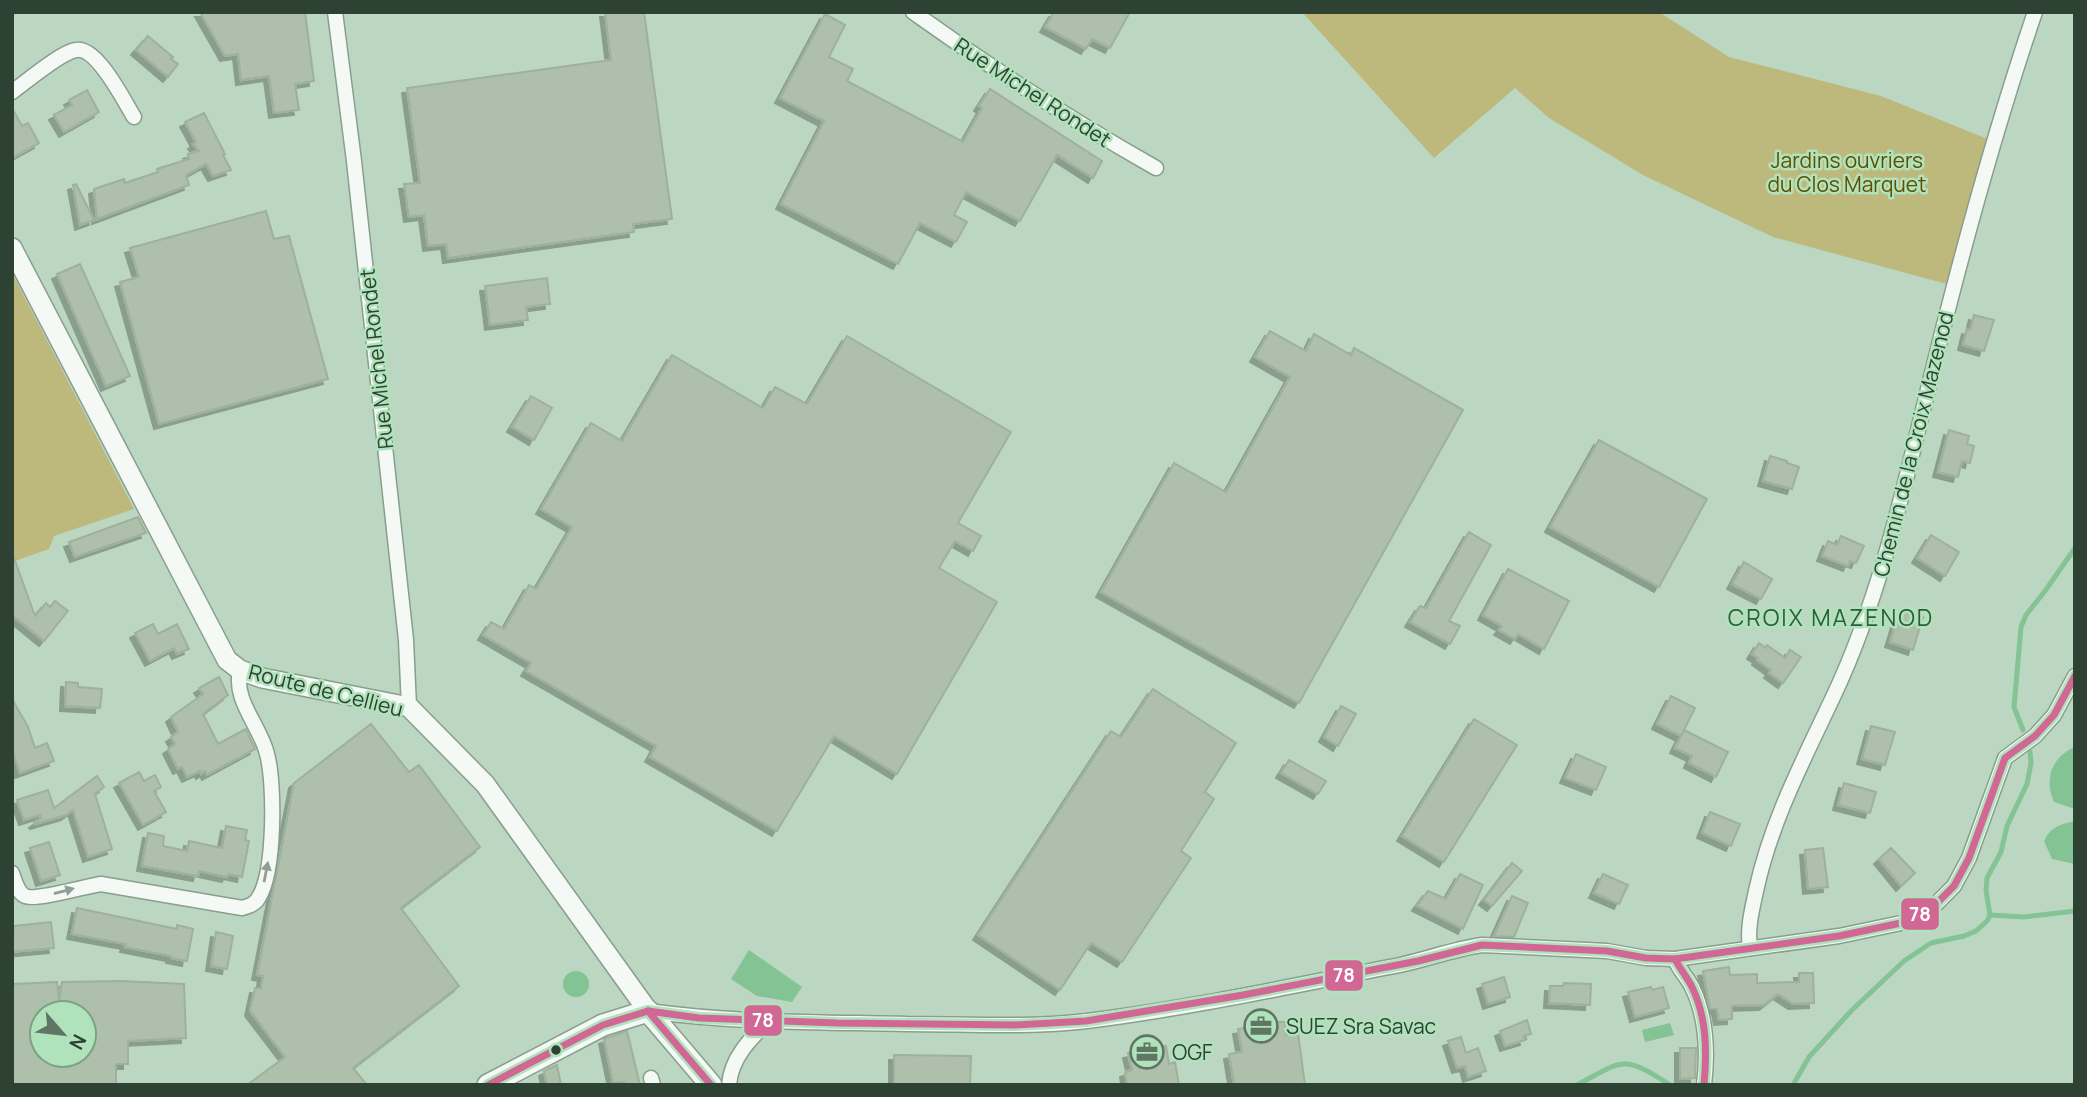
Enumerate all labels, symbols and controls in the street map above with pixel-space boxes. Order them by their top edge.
street label: Rue Michel Rondet [949,31,1117,153]
park label: Jardins ouvriers du Clos Marquet [1767,146,1927,198]
street label: Rue Michel Rondet [353,267,399,451]
street label: Chemin de la Croix Mazenod [1866,308,1960,580]
district label: CROIX MAZENOD [1728,601,1934,633]
street label: Route de Cellieu [246,657,406,723]
one-way arrow [261,861,272,883]
one-way arrow [54,885,75,895]
line badge: 78 [1900,897,1940,931]
text: 78 [1909,901,1931,927]
line badge: 78 [1324,959,1364,992]
text: 78 [1333,962,1355,988]
north arrow [28,999,98,1069]
line badge: 78 [743,1004,783,1037]
text: 78 [752,1007,774,1033]
office icon: SUEZ Sra Savac [1242,1007,1280,1045]
place label: SUEZ Sra Savac [1286,1012,1436,1040]
text: N [63,1030,93,1054]
office icon: OGF [1128,1033,1166,1071]
place label: OGF [1172,1038,1213,1066]
unlabelled marker [549,1043,563,1057]

